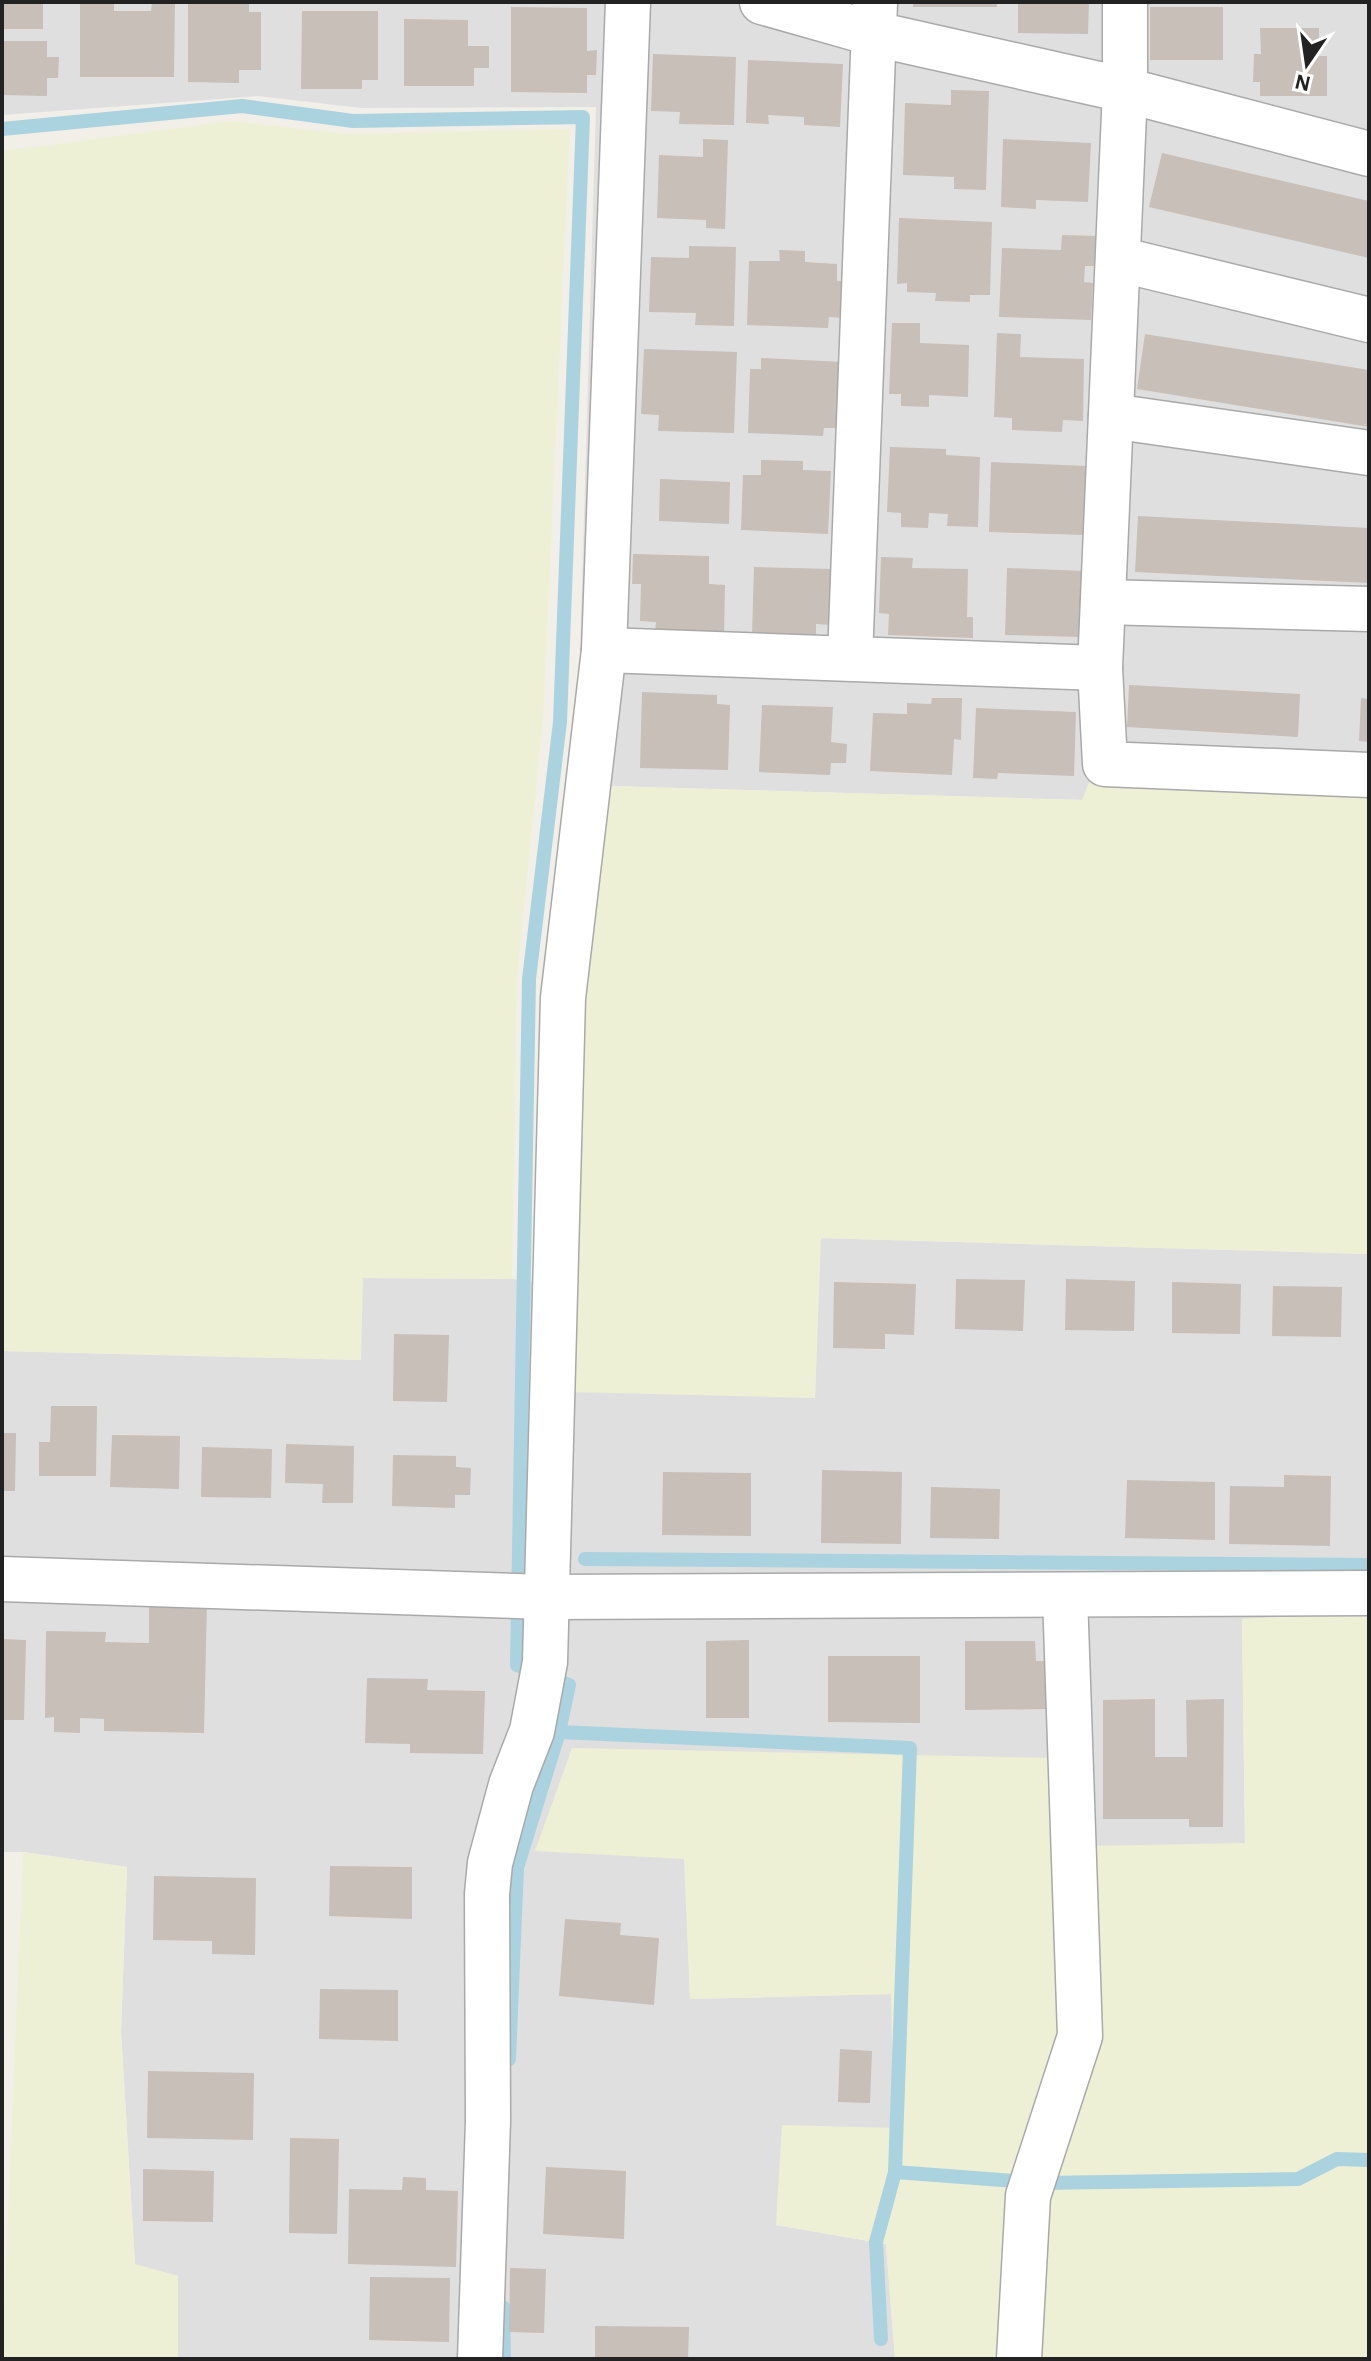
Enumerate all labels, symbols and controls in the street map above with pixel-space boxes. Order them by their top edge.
north arrow [1267,24,1347,104]
text: N [1293,70,1313,95]

